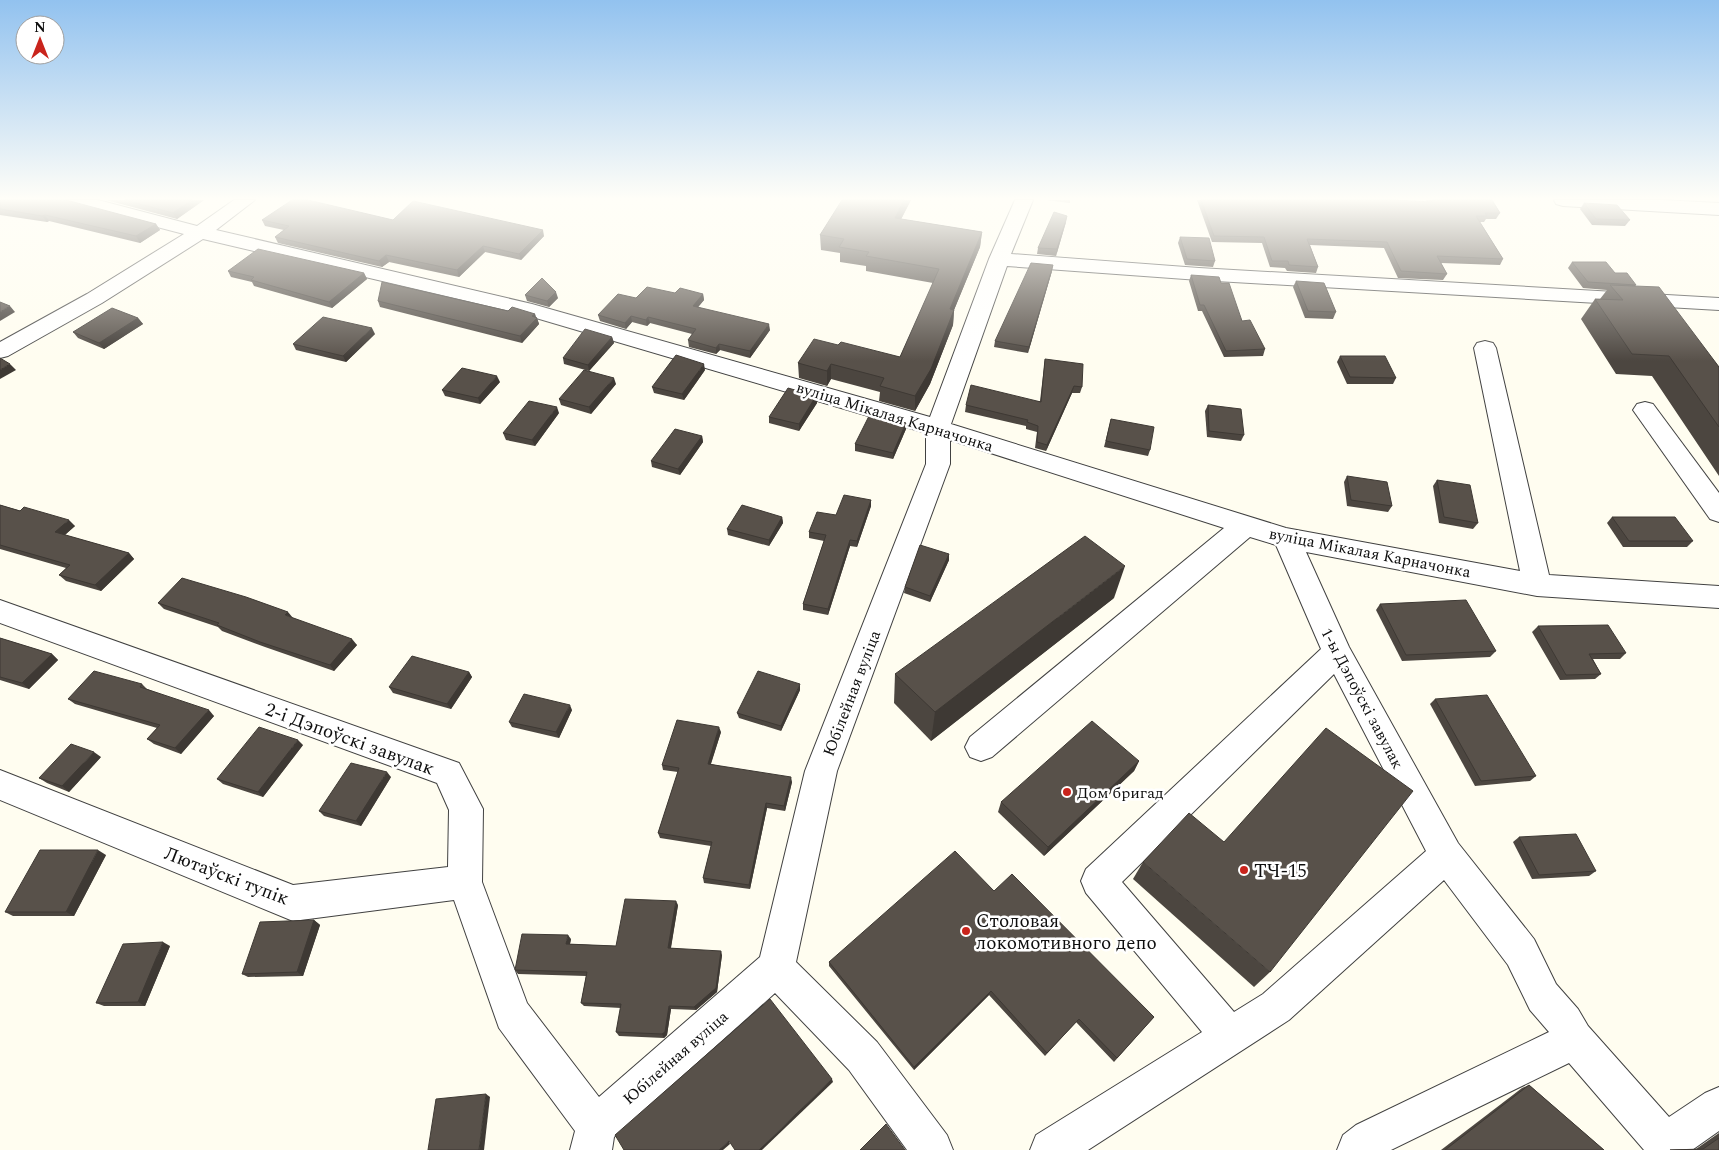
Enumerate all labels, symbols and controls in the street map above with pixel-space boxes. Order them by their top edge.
north arrow [15,15,65,65]
text: N [34,17,46,38]
street label: вуліца Мікалая Карначонка [793,375,996,458]
street label: вуліца Мікалая Карначонка [1267,522,1473,584]
street label: 1-ы Дэпоўскі завулак [1315,624,1410,773]
street label: Юбілейная вуліца [817,627,887,760]
street label: 2-і Дэпоўскі завулак [261,695,439,784]
place label: Дом бригад [1077,781,1164,805]
marker: Дом бригад [1061,786,1073,798]
street label: Лютаўскі тупік [160,839,293,914]
place label: ТЧ-15 [1254,857,1307,886]
marker: ТЧ-15 [1238,864,1250,876]
place label: Столовая локомотивного депо [976,907,1157,958]
marker: Столовая локомотивного депо [960,925,972,937]
street label: Юбілейная вуліца [618,1005,734,1111]

